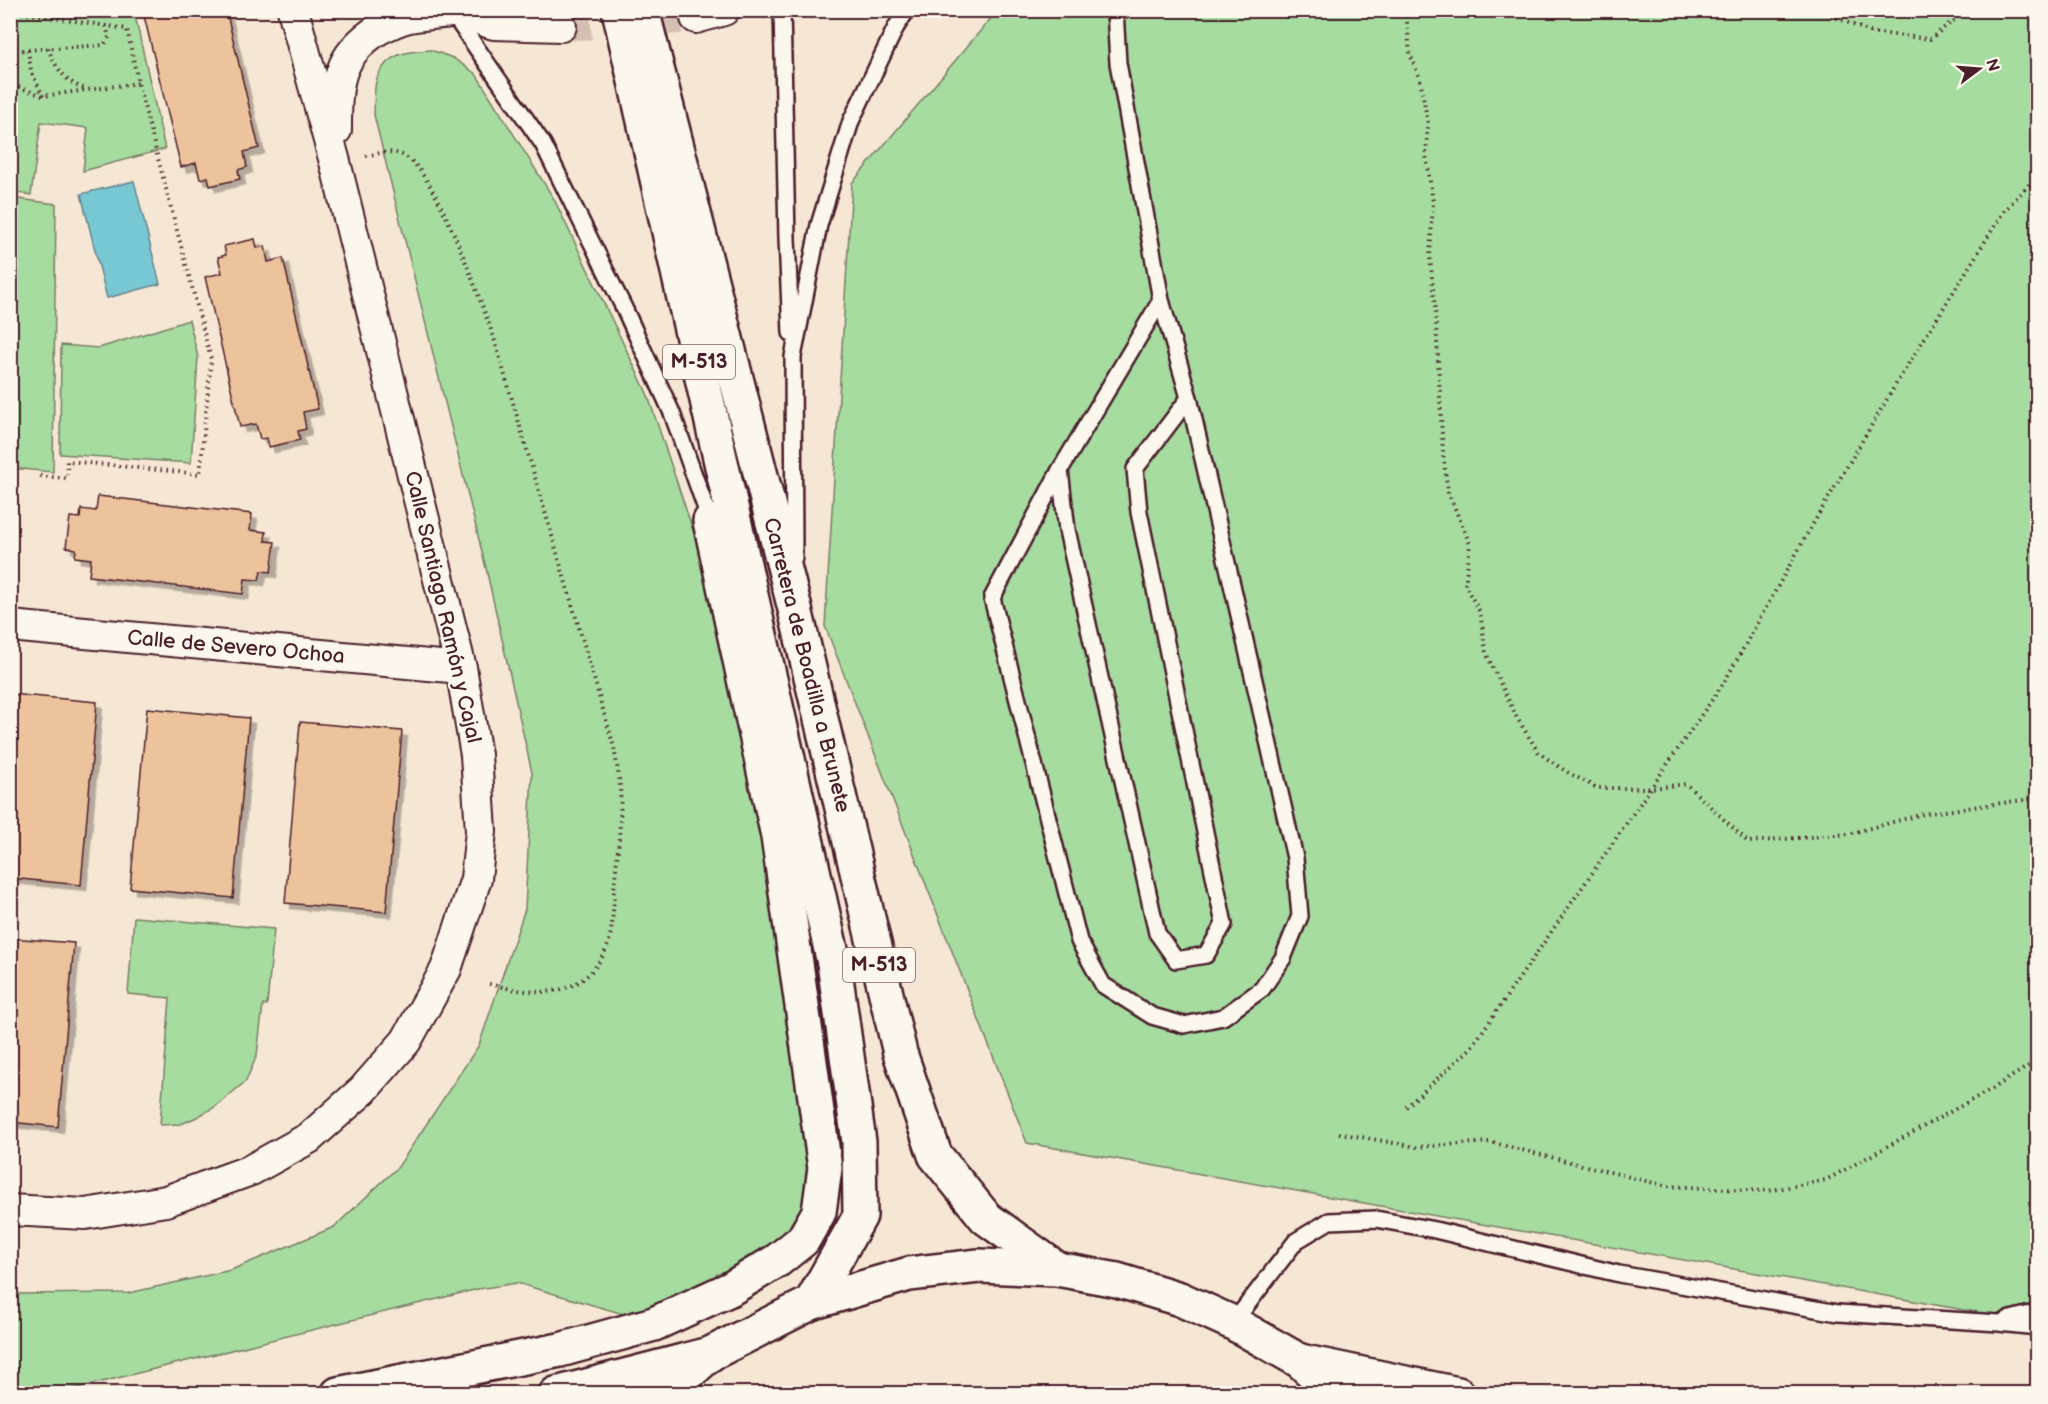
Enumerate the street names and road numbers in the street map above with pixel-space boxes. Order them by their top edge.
road number: M-513 [663,345,735,379]
street label: Calle Santiago Ramón y Cajal [400,469,486,745]
street label: Carretera de Boadilla a Brunete [758,515,856,815]
street label: Calle de Severo Ochoa [126,625,346,669]
road number: M-513 [843,948,915,982]

